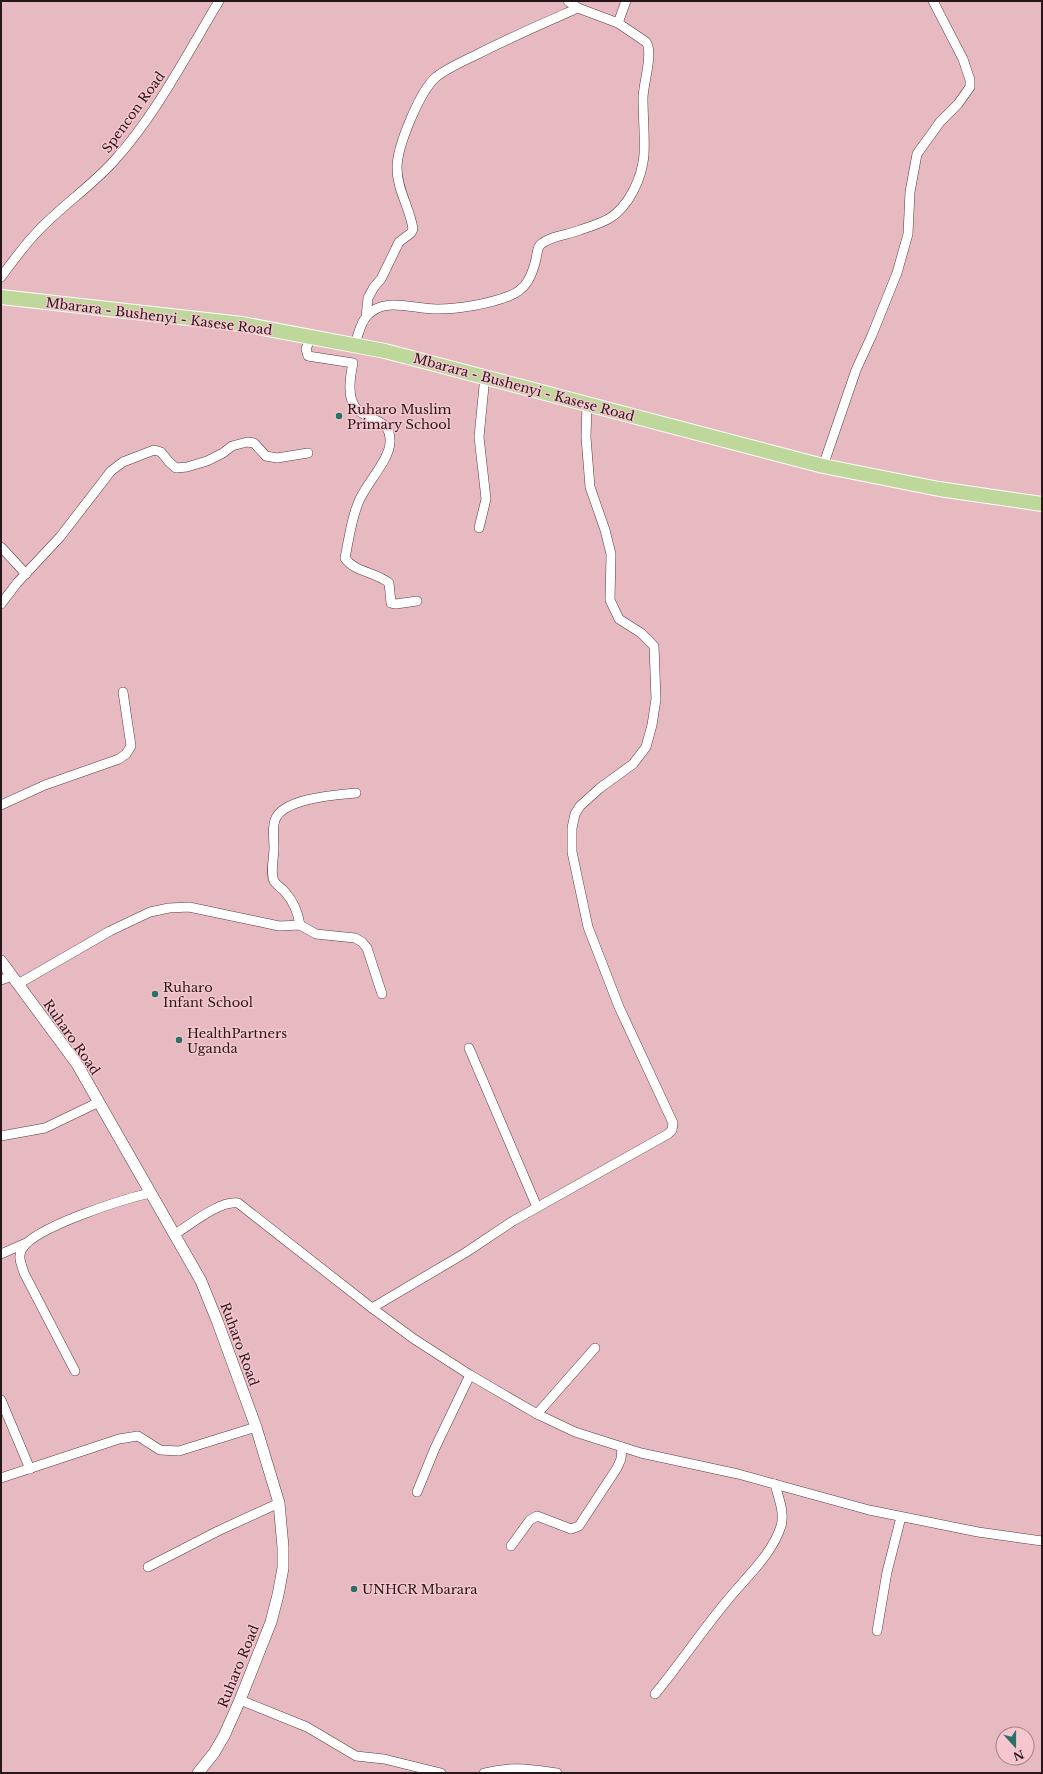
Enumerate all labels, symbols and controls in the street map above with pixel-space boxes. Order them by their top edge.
street label: Spencon Road [98,68,169,156]
street label: Mbarara - Bushenyi - Kasese Road [45,294,273,339]
street label: Mbarara - Bushenyi - Kasese Road [411,350,637,425]
place label: Ruharo Muslim Primary School [347,401,452,433]
marker: Ruharo Muslim Primary School [334,411,344,421]
place label: Ruharo Infant School [163,979,253,1011]
marker: Ruharo Infant School [150,989,160,999]
street label: Ruharo Road [39,996,104,1078]
place label: HealthPartners Uganda [187,1025,287,1057]
marker: HealthPartners Uganda [174,1035,184,1045]
street label: Ruharo Road [216,1300,263,1389]
place label: UNHCR Mbarara [362,1581,478,1598]
marker: UNHCR Mbarara [349,1584,359,1594]
street label: Ruharo Road [214,1622,263,1710]
north arrow [995,1726,1035,1766]
text: N [1011,1747,1026,1764]

